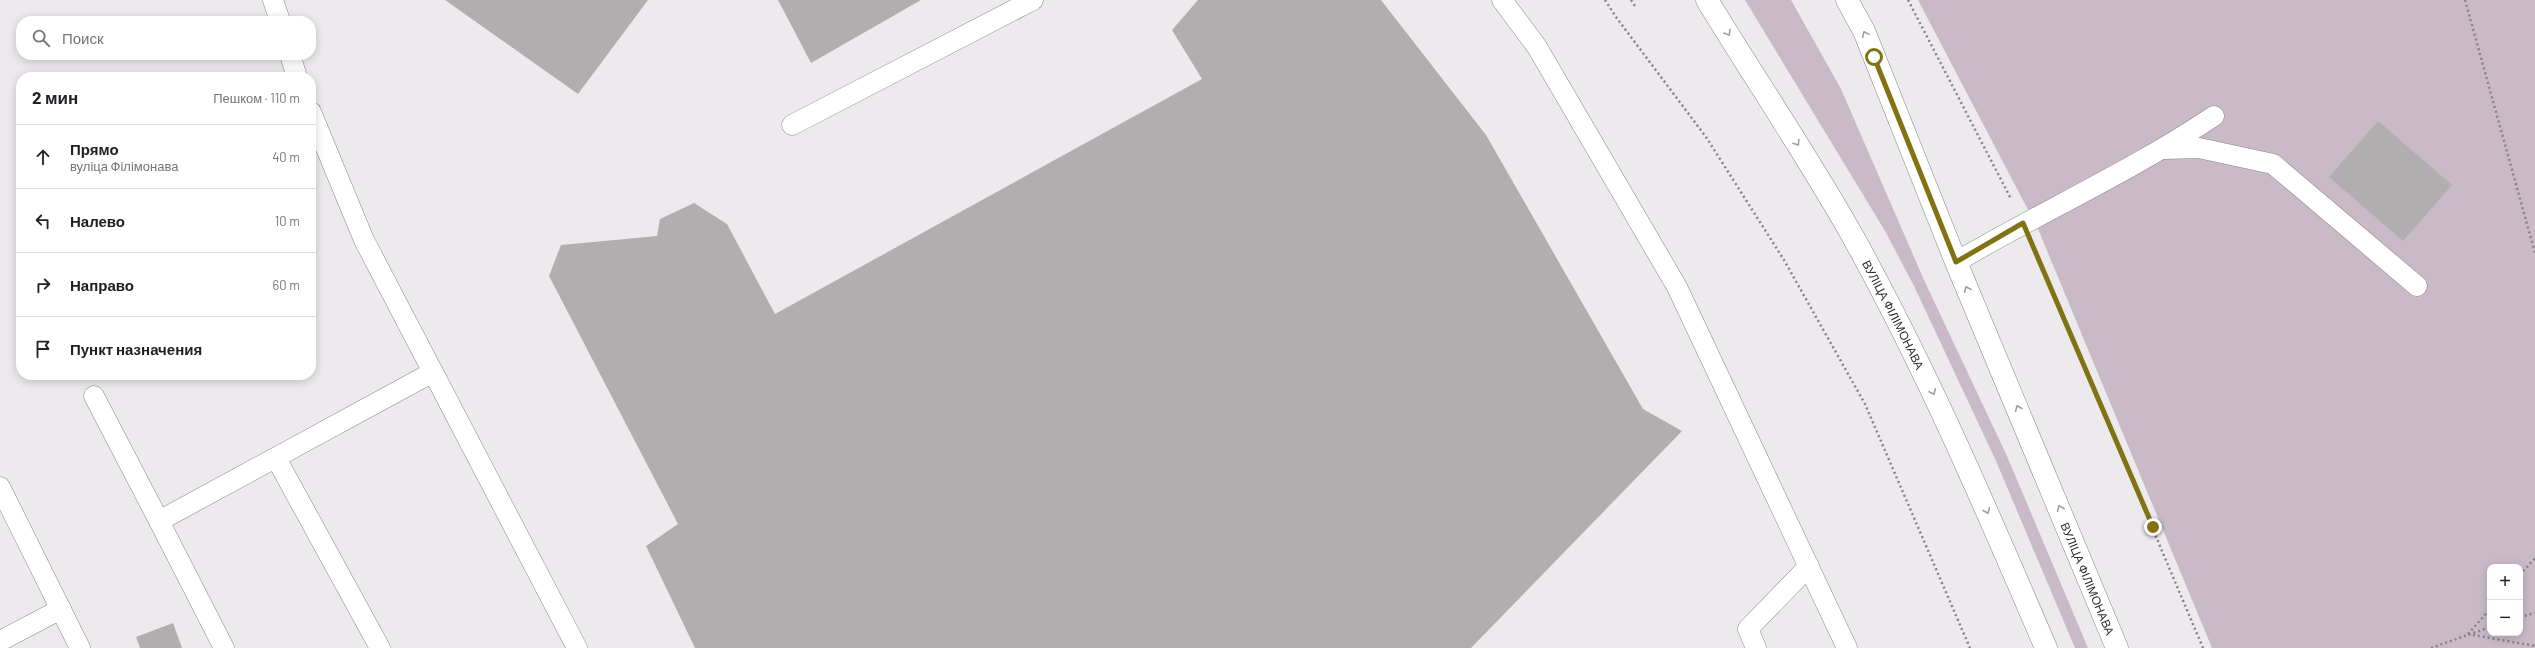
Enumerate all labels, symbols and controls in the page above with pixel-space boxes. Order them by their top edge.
search box [16,16,316,60]
icon: search [30,27,52,49]
text: Поиск [62,29,104,47]
one-way arrow [1723,29,1730,36]
one-way arrow [1862,31,1870,38]
route start [1865,48,1883,66]
text: 2 мин [32,87,78,107]
text: Пешком · 110 m [213,90,300,106]
one-way arrow [1793,139,1800,146]
text: Прямо [70,140,119,158]
icon: ahead [32,146,54,168]
text: 40 m [272,149,300,165]
text: вуліца Філімонава [70,158,178,174]
icon: left [32,210,54,232]
text: Налево [70,212,125,230]
text: 10 m [275,213,300,229]
street label: ВУЛІЦА ФІЛІМОНАВА [1860,258,1927,371]
icon: right [32,274,54,296]
text: Направо [70,276,134,294]
text: 60 m [273,277,300,293]
one-way arrow [1964,285,1972,293]
icon: arrive [32,338,54,360]
text: Пункт назначения [70,340,202,358]
one-way arrow [1928,388,1936,396]
one-way arrow [2015,405,2023,413]
one-way arrow [2057,505,2065,513]
one-way arrow [1982,506,1990,514]
route end [2144,518,2162,536]
street label: ВУЛІЦА ФІЛІМОНАВА [2058,520,2118,637]
map controls [2487,564,2523,636]
button: + [2487,564,2523,600]
button: − [2487,600,2523,636]

